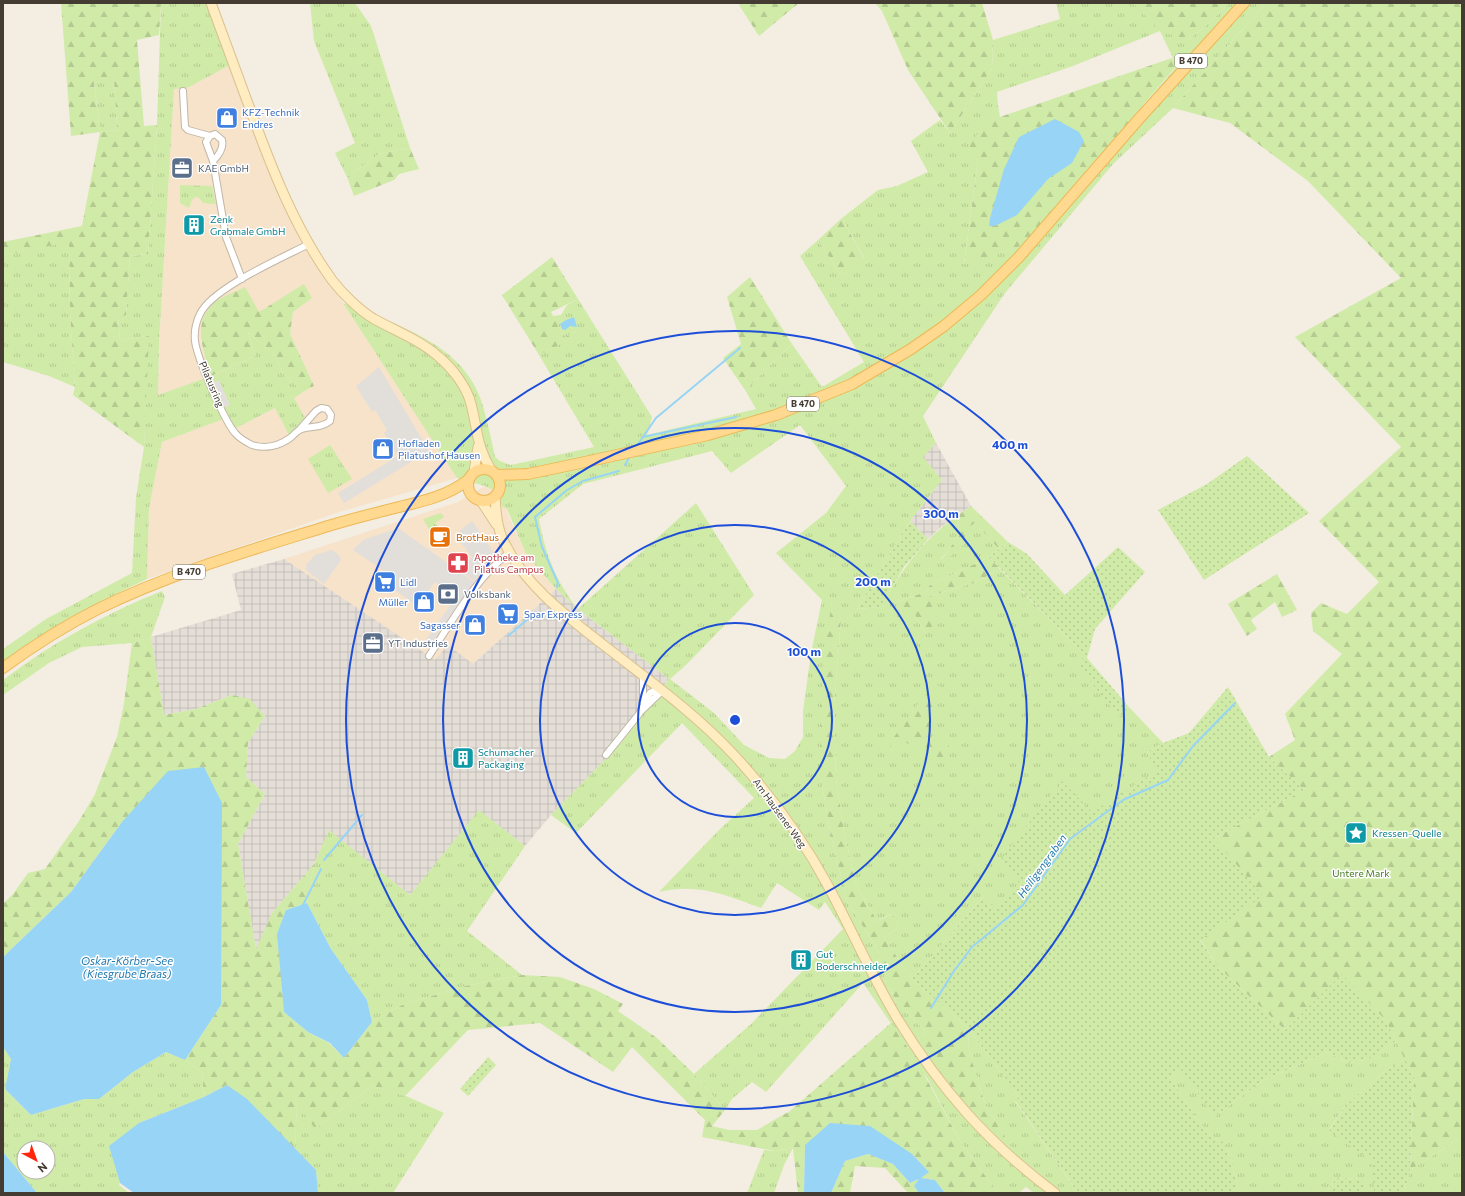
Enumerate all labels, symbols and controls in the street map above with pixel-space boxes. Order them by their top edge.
road number: B 470 [1175,54,1207,68]
shop icon: KFZ-Technik Endres [214,105,240,131]
place label: KFZ-Technik Endres [242,106,300,130]
office icon: KAE GmbH [169,155,195,181]
place label: KAE GmbH [198,162,249,174]
building icon: Zenk Grabmale GmbH [181,212,207,238]
place label: Zenk Grabmale GmbH [210,213,286,237]
street label: Pilatusring [197,359,227,409]
road number: B 470 [787,397,819,411]
shop icon: Hofladen Pilatushof Hausen [370,436,396,462]
place label: Hofladen Pilatushof Hausen [398,437,480,461]
text: 400 m [992,437,1028,451]
text: 300 m [923,506,959,520]
cafe icon: BrotHaus [427,524,453,550]
place label: BrotHaus [456,531,500,543]
pharmacy icon: Apotheke am Pilatus Campus [445,550,471,576]
place label: Apotheke am Pilatus Campus [474,551,544,575]
road number: B 470 [173,565,205,579]
supermarket icon: Lidl [372,569,398,595]
text: 200 m [855,574,891,588]
place label: Lidl [400,576,417,588]
bank icon: Volksbank [435,581,461,607]
place label: Volksbank [464,588,512,600]
shop icon: Müller [411,589,437,615]
place label: Müller [379,596,408,608]
supermarket icon: Spar Express [495,601,521,627]
place label: Spar Express [524,608,583,620]
shop icon: Sagasser [462,612,488,638]
place label: Sagasser [420,619,460,631]
office icon: YT Industries [360,630,386,656]
place label: YT Industries [388,637,448,649]
text: 100 m [787,644,821,658]
centre of rings [728,713,742,727]
building icon: Schumacher Packaging [450,745,476,771]
place label: Schumacher Packaging [478,746,534,770]
street label: Am Hausener Weg [751,776,810,850]
place icon: Kressen-Quelle [1343,820,1369,846]
place label: Kressen-Quelle [1372,827,1442,839]
water label: Heiligengraben [1014,832,1069,900]
park label: Untere Mark [1332,867,1390,879]
building icon: Gut Boderschneider [788,947,814,973]
place label: Gut Boderschneider [816,948,887,972]
water label: Oskar-Körber-See (Kiesgrube Braas) [81,954,173,980]
north arrow [16,1140,56,1180]
text: N [36,1160,50,1176]

